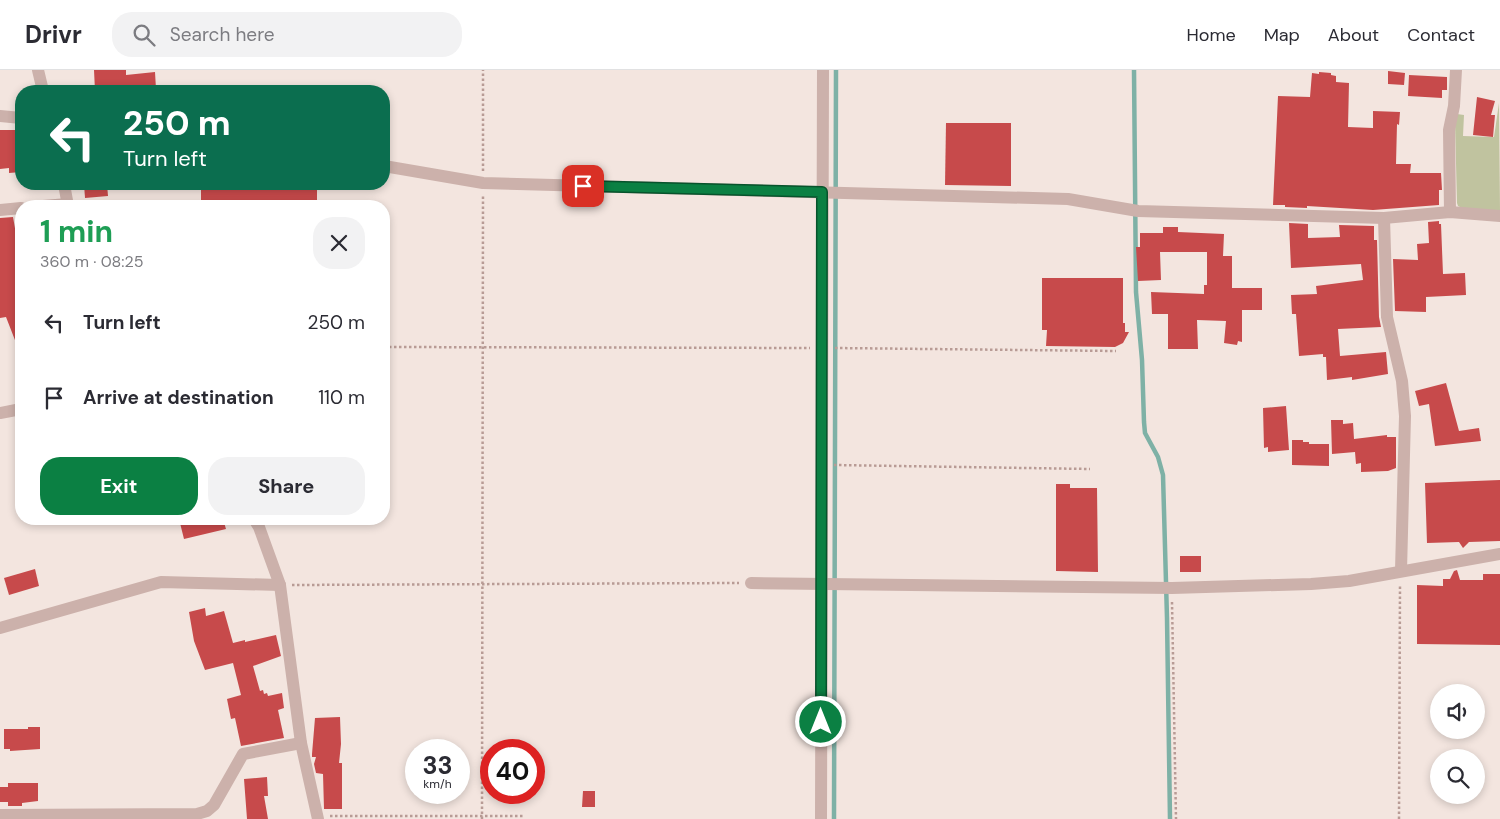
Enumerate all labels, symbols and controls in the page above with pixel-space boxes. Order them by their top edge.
search box [112,12,462,57]
text: Drivr [25,19,82,50]
icon: search [130,21,158,49]
text: Search here [170,22,275,47]
text: Home [1186,23,1236,47]
text: Map [1264,23,1300,47]
text: About [1328,23,1379,47]
text: Contact [1407,23,1475,47]
text: 250 m [123,100,231,146]
icon: left [40,105,105,170]
text: Turn left [123,144,207,173]
pin [562,165,604,207]
icon: arrive [569,172,597,200]
text: 1 min [40,212,113,251]
button: close [313,217,365,269]
text: 360 m · 08:25 [40,251,144,272]
icon: left [40,309,68,337]
text: Turn left [83,310,161,335]
text: 250 m [307,310,365,335]
icon: arrive [40,384,68,412]
text: Arrive at destination [83,385,274,410]
text: 110 m [318,385,365,410]
button: Exit [40,457,198,515]
button: Share [208,457,365,515]
map controls [1430,684,1485,804]
button: sound [1430,684,1485,739]
position arrow [794,695,846,747]
speed limit sign: 40 [480,739,545,804]
text: 33 [422,749,453,782]
button: search [1430,749,1485,804]
text: km/h [423,776,452,792]

